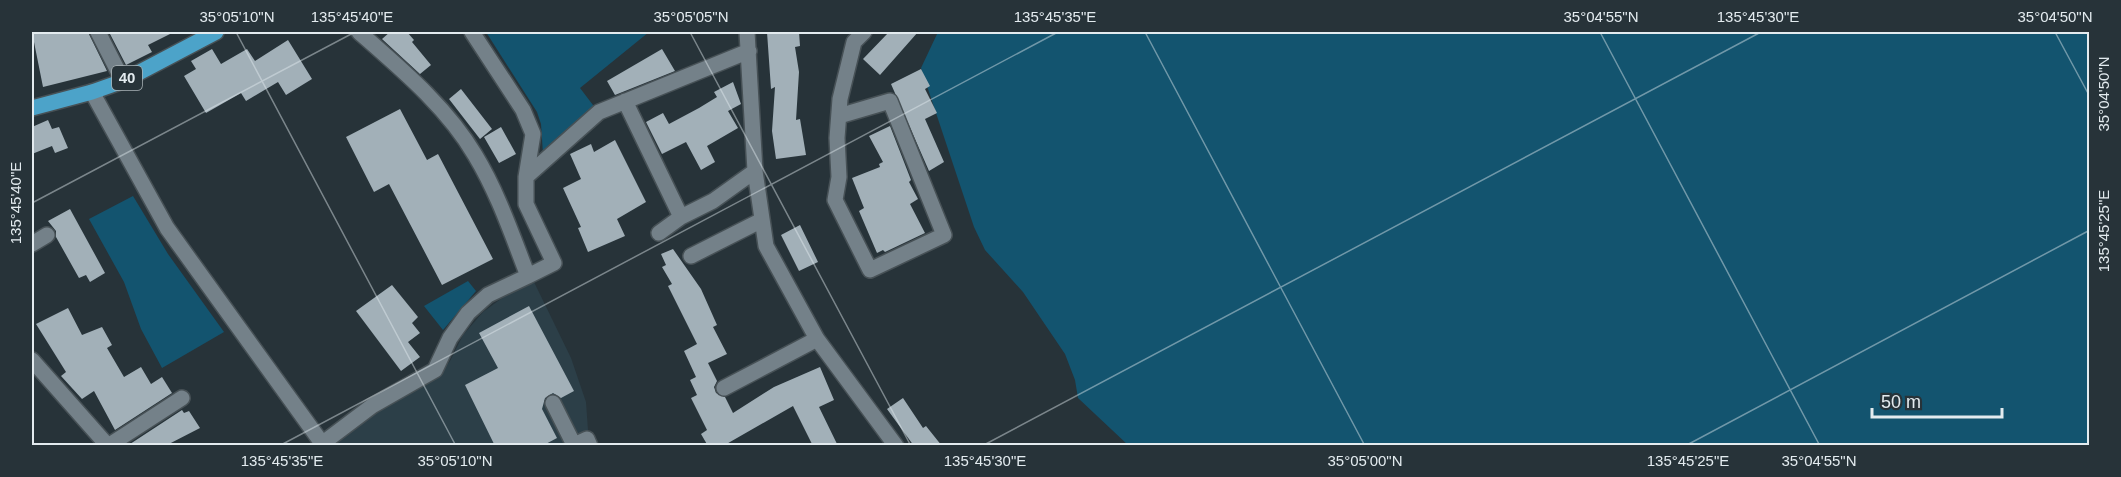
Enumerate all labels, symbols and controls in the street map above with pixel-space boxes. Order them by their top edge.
text: 35°05'10"N [199,8,275,25]
text: 135°45'40"E [311,8,393,25]
text: 35°05'05"N [653,8,729,25]
text: 135°45'35"E [1014,8,1096,25]
text: 35°04'55"N [1563,8,1639,25]
text: 135°45'30"E [1717,8,1799,25]
text: 35°04'50"N [2017,8,2093,25]
text: 35°04'50"N [2095,56,2112,132]
road number: 40 [112,66,142,90]
text: 135°45'40"E [7,162,24,244]
text: 135°45'25"E [2095,190,2112,272]
scale bar [1872,381,2002,419]
text: 50 m [1881,392,1921,412]
text: 135°45'35"E [241,452,323,469]
text: 35°05'10"N [417,452,493,469]
text: 135°45'30"E [944,452,1026,469]
text: 35°05'00"N [1327,452,1403,469]
text: 135°45'25"E [1647,452,1729,469]
text: 35°04'55"N [1781,452,1857,469]

